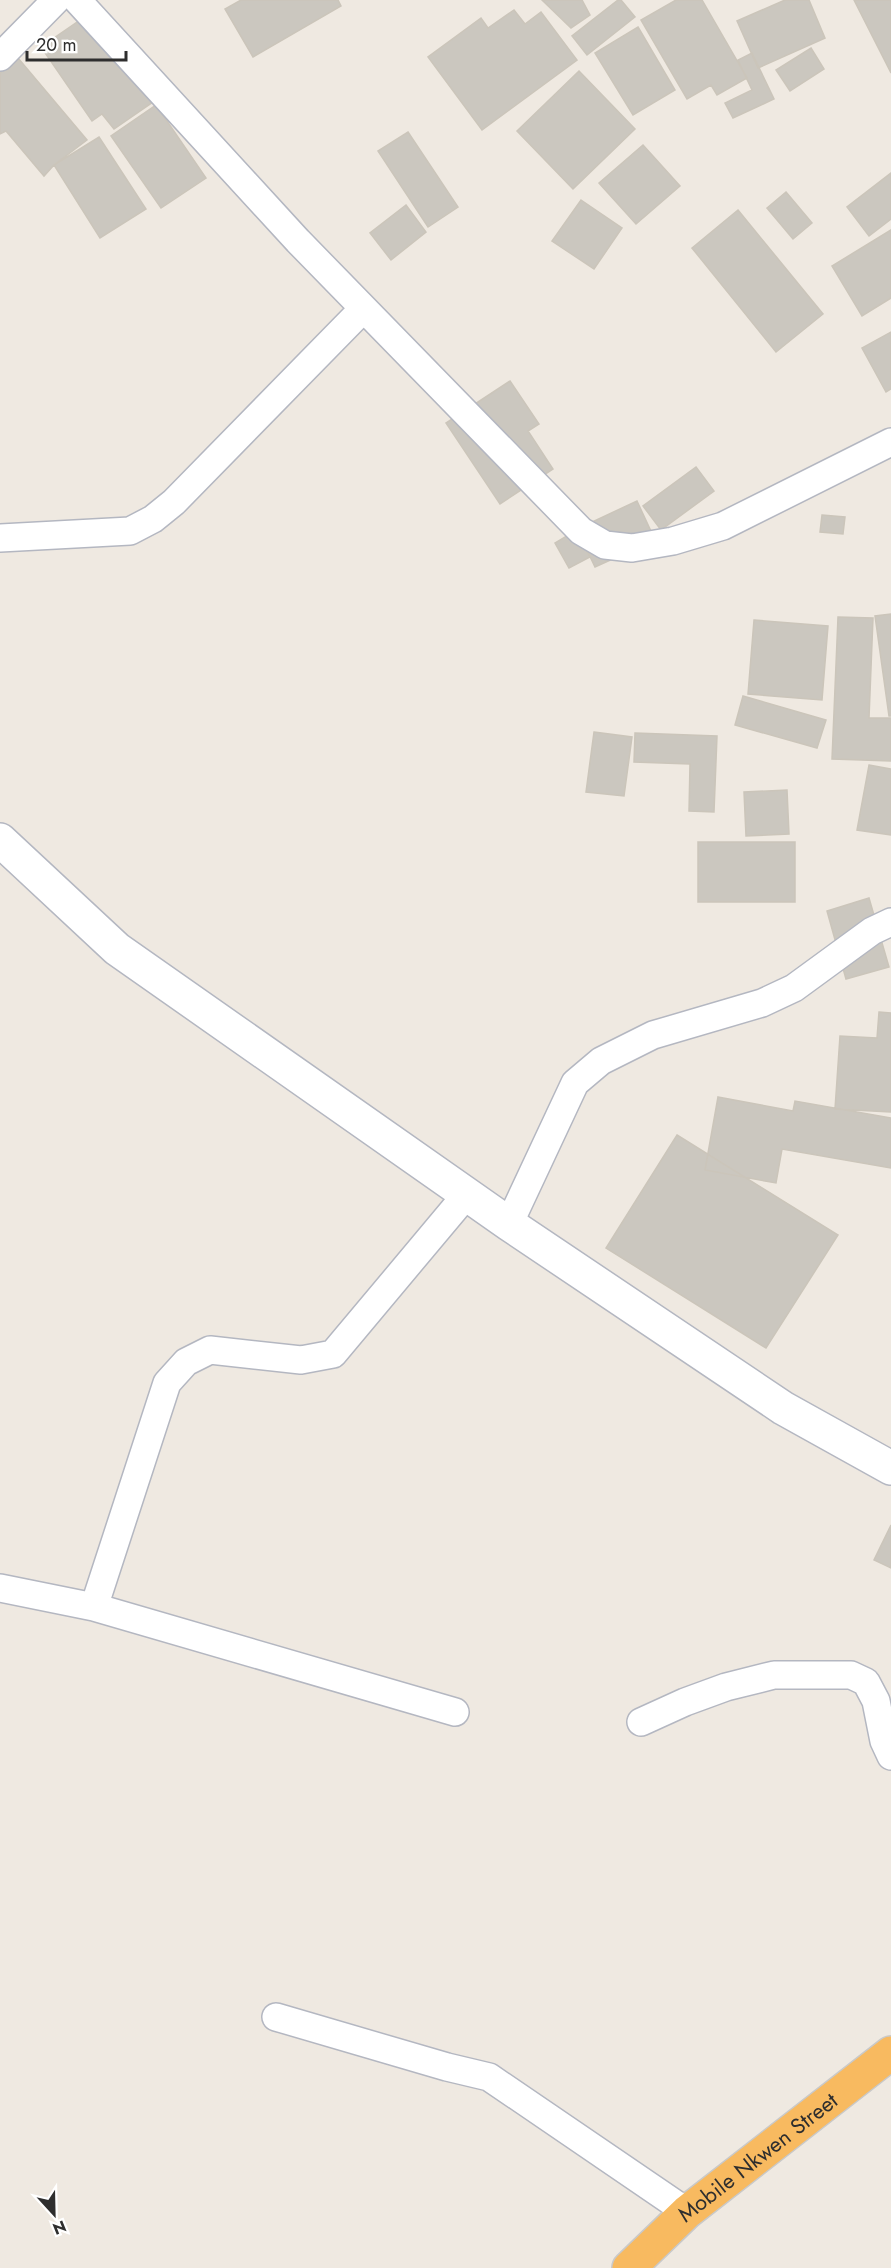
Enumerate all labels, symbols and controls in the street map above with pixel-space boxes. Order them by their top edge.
scale bar [27,24,126,62]
text: 20 m [36,32,76,58]
street label: Mobile Nkwen Street [671,2084,845,2230]
north arrow [24,2184,84,2244]
text: N [49,2214,70,2240]

